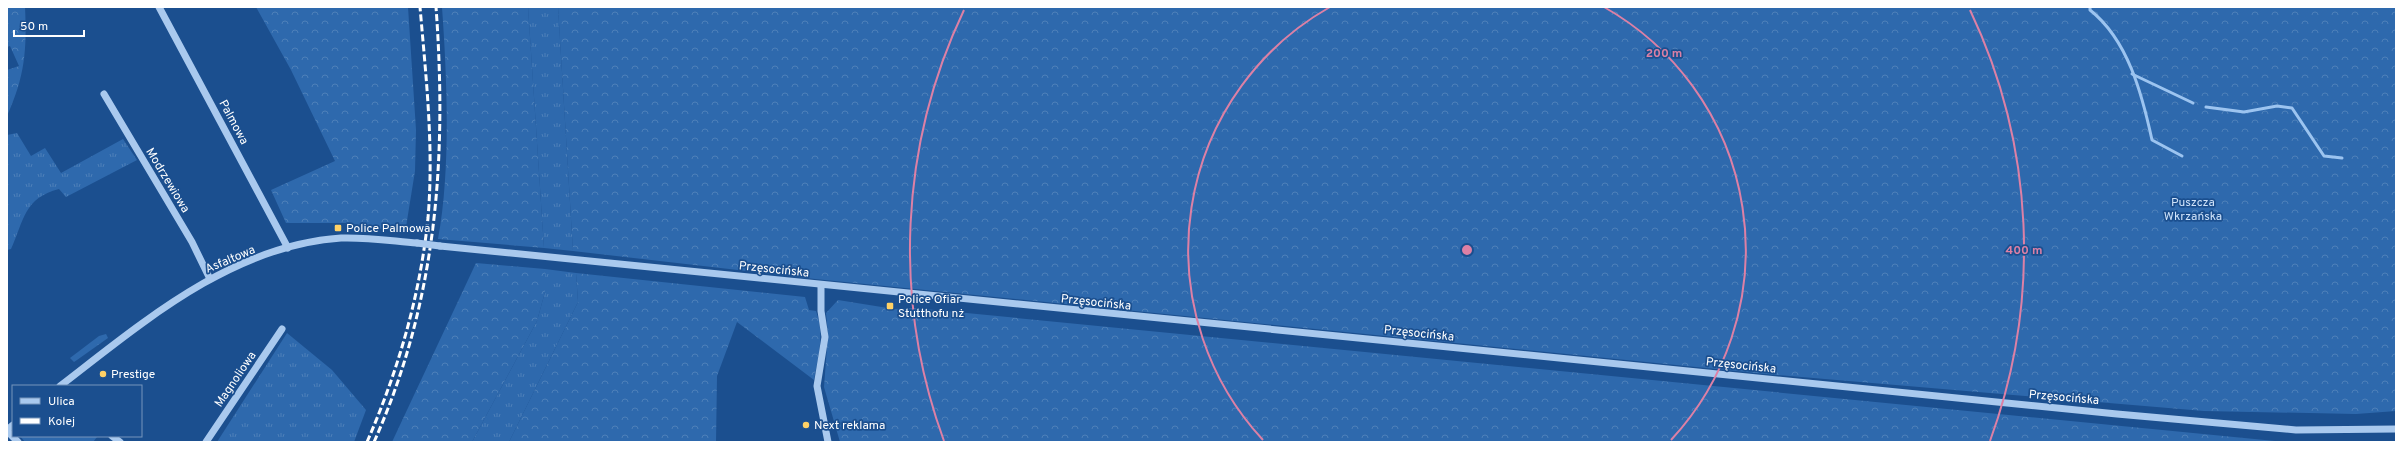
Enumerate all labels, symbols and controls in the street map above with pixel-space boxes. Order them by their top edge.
scale bar [14,12,84,38]
text: 50 m [20,19,48,35]
text: 200 m [1646,46,1682,62]
street label: Palmowa [215,97,252,148]
street label: Modrzewiowa [141,145,193,216]
park label: Puszcza Wkrzańska [2164,195,2222,225]
place label: Police Palmowa [346,221,430,237]
marker: Police Palmowa [333,223,343,233]
street label: Asfaltowa [203,242,258,278]
centre of rings [1460,243,1474,257]
text: 400 m [2005,243,2043,259]
street label: Przęsocińska [738,258,810,282]
street label: Przęsocińska [1060,291,1132,315]
place label: Police Ofiar Stutthofu nż [898,292,964,322]
marker: Police Ofiar Stutthofu nż [885,301,895,311]
street label: Przęsocińska [1383,322,1455,346]
street label: Magnoliowa [211,349,260,410]
street label: Przęsocińska [1705,354,1777,378]
place label: Prestige [111,367,155,383]
marker: Prestige [98,369,108,379]
legend [12,385,142,437]
street label: Przęsocińska [2028,387,2100,409]
text: Ulica [48,394,75,410]
text: Kolej [48,414,75,430]
place label: Next reklama [814,418,885,434]
marker: Next reklama [801,420,811,430]

